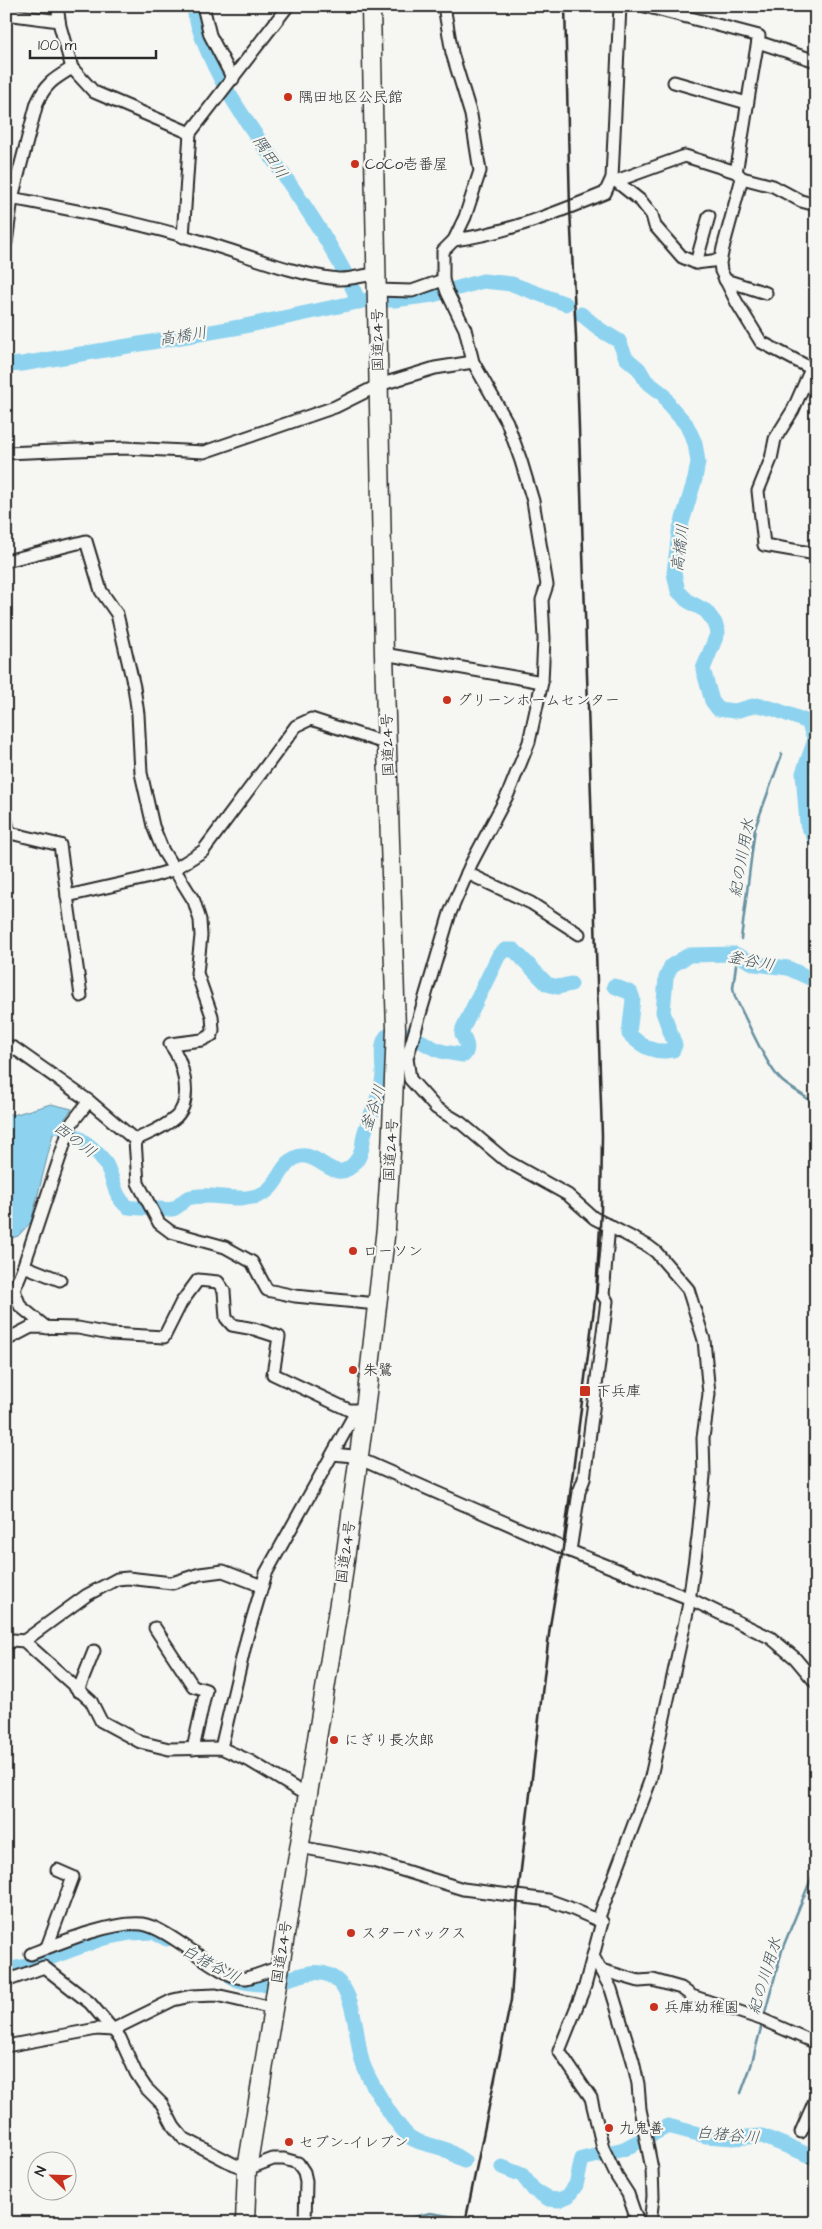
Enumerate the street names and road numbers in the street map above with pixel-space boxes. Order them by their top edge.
street label: 国道24号 [367,308,389,372]
street label: 国道24号 [376,713,400,777]
street label: 国道24号 [379,1118,403,1182]
street label: 国道24号 [331,1519,361,1585]
street label: 国道24号 [267,1919,297,1985]

